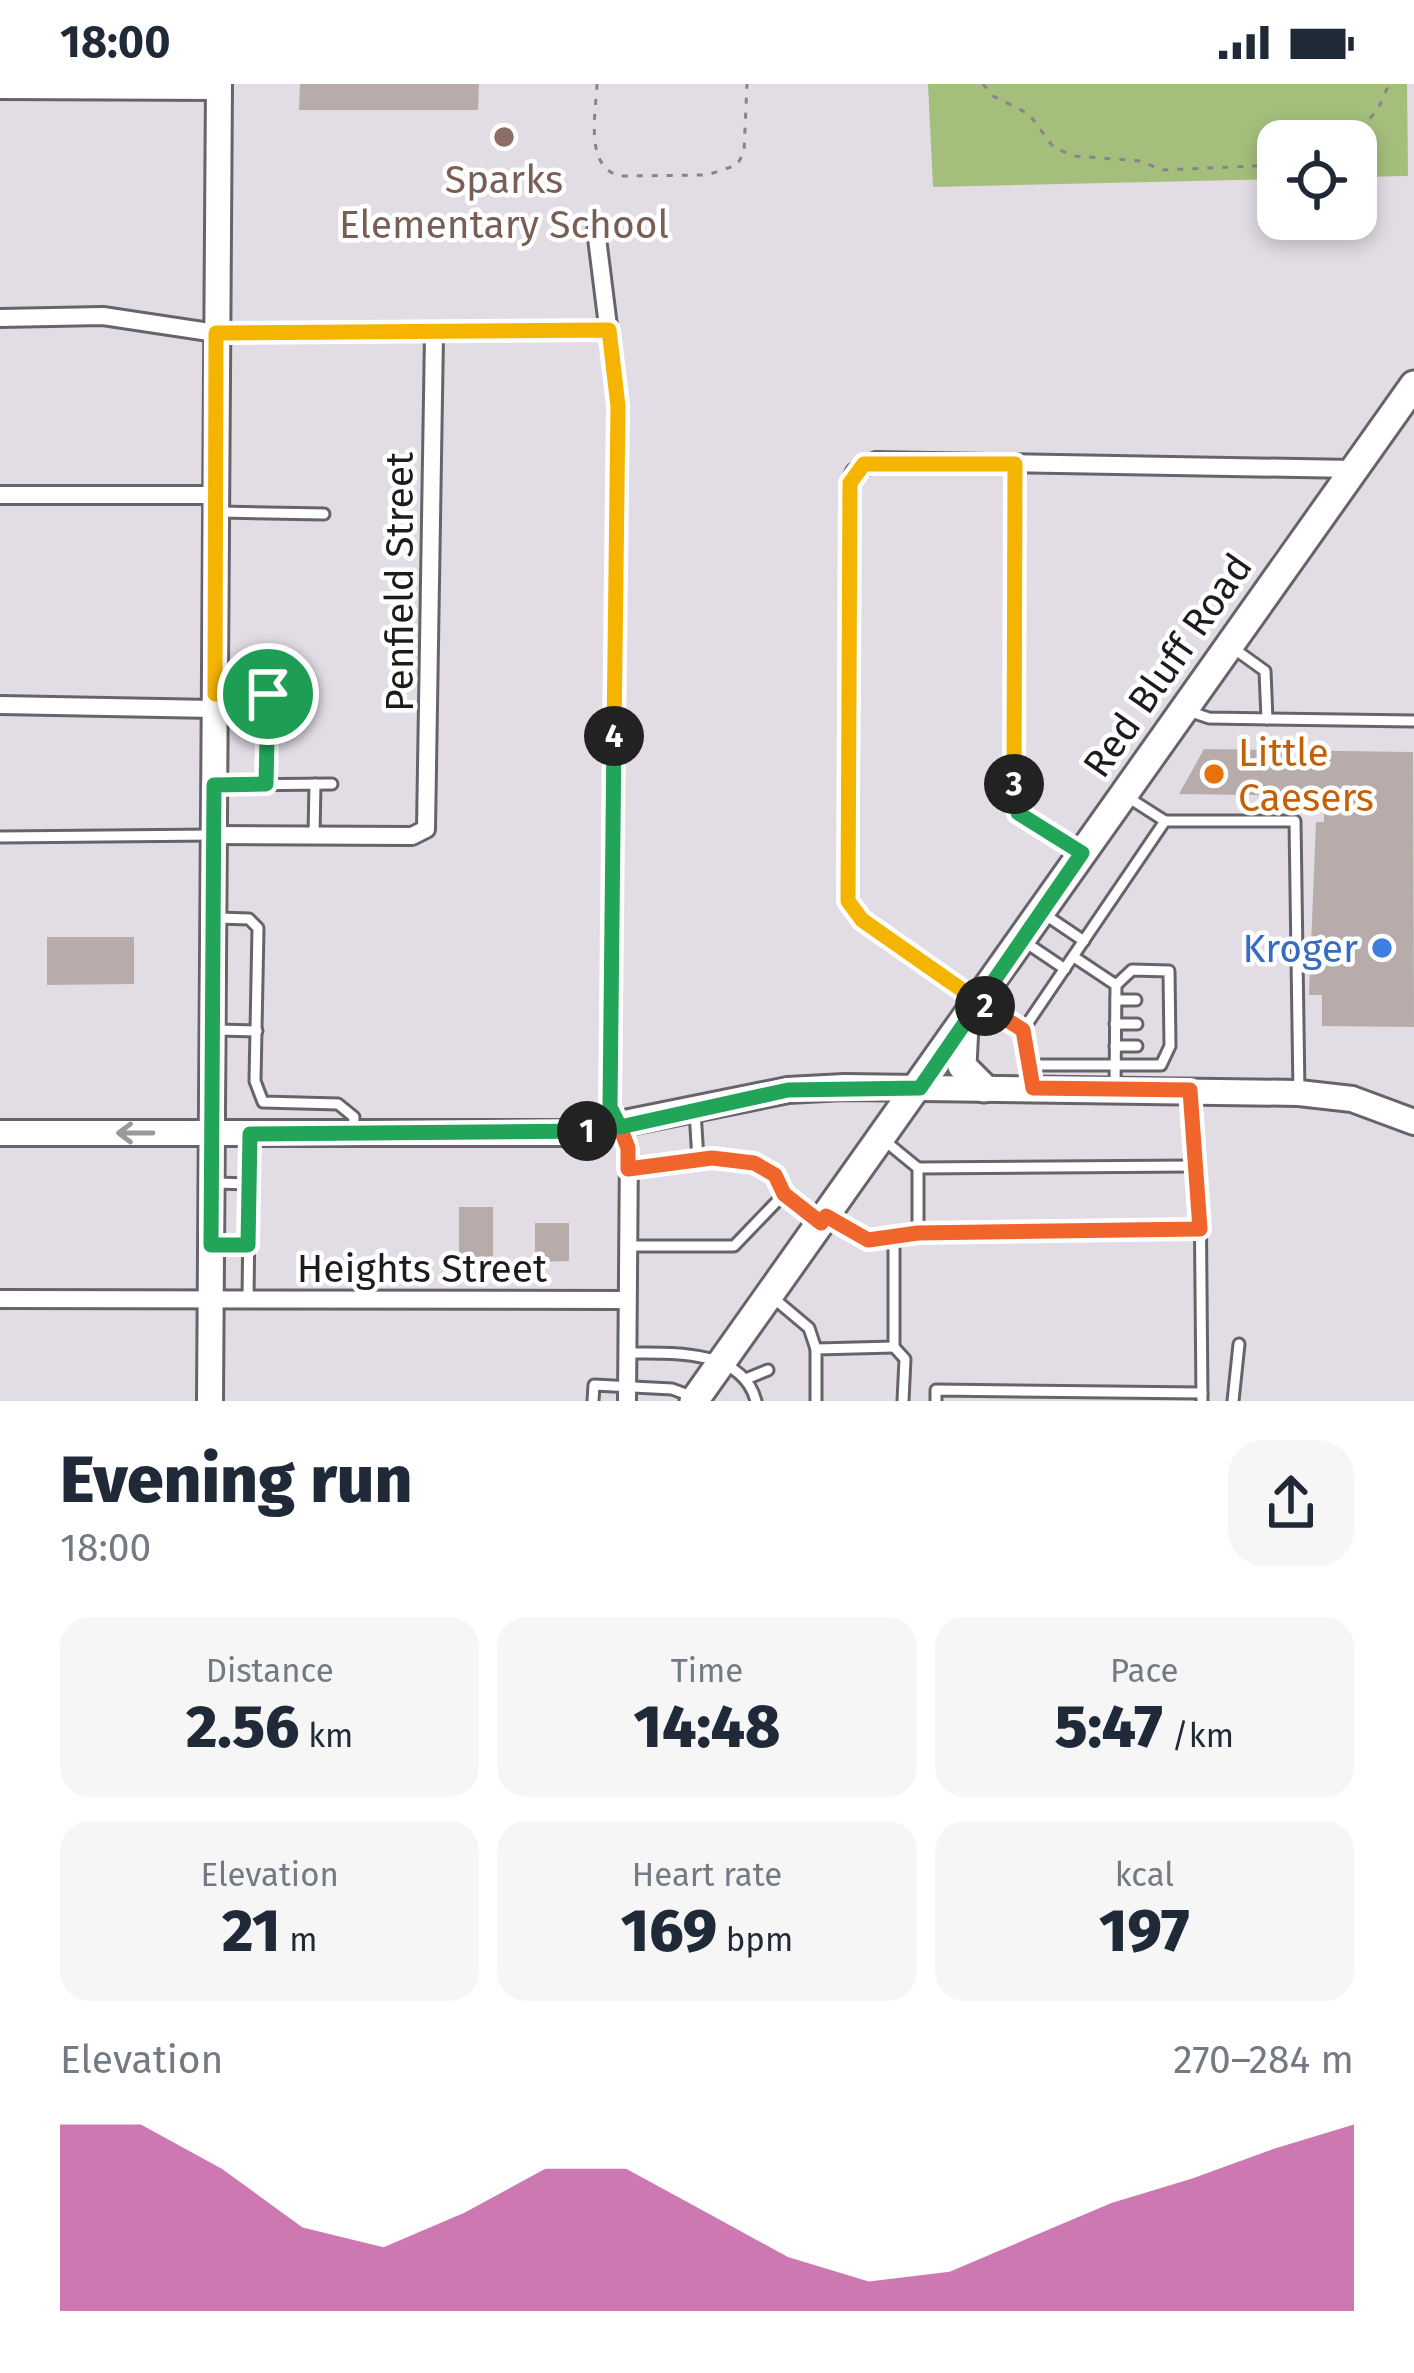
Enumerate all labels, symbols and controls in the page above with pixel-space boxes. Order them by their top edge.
text: 18:00 [60,15,170,69]
map controls [1257,120,1377,240]
button: locate [1257,120,1377,240]
marker: Sparks Elementary School [491,124,517,150]
place label: Sparks Elementary School [339,157,669,248]
street label: Penfield Street [377,451,423,712]
street label: Red Bluff Road [1074,545,1262,786]
pin [217,643,319,745]
icon: arrive [235,661,301,727]
pin: 4 [584,706,644,766]
text: 4 [605,716,623,756]
place label: Little Caesers [1238,730,1374,821]
pin: 3 [984,754,1044,814]
marker: Little Caesers [1201,761,1227,787]
text: 3 [1005,764,1023,804]
place label: Kroger [1242,926,1358,972]
marker: Kroger [1369,935,1395,961]
pin: 2 [955,976,1015,1036]
text: 2 [976,986,994,1026]
pin: 1 [557,1101,617,1161]
text: 1 [579,1111,595,1151]
one-way arrow [116,1122,155,1144]
street label: Heights Street [297,1246,548,1292]
text: Evening run [60,1440,412,1519]
button: share [1228,1440,1354,1566]
text: 18:00 [60,1525,151,1571]
text: Distance [206,1651,334,1691]
text: Time [671,1651,743,1691]
text: Pace [1110,1651,1179,1691]
text: 2.56 [186,1691,299,1763]
text: 14:48 [634,1691,780,1763]
text: 5:47 [1055,1691,1163,1763]
text: km [299,1716,353,1756]
text: /km [1163,1716,1234,1756]
text: Elevation [201,1855,339,1895]
text: Heart rate [632,1855,782,1895]
text: kcal [1115,1855,1174,1895]
text: 21 [222,1895,280,1967]
text: 169 [621,1895,717,1967]
text: 197 [1099,1895,1190,1967]
text: m [280,1920,317,1960]
text: bpm [717,1920,793,1960]
text: Elevation [60,2037,223,2083]
text: 270–284 m [1173,2037,1354,2083]

